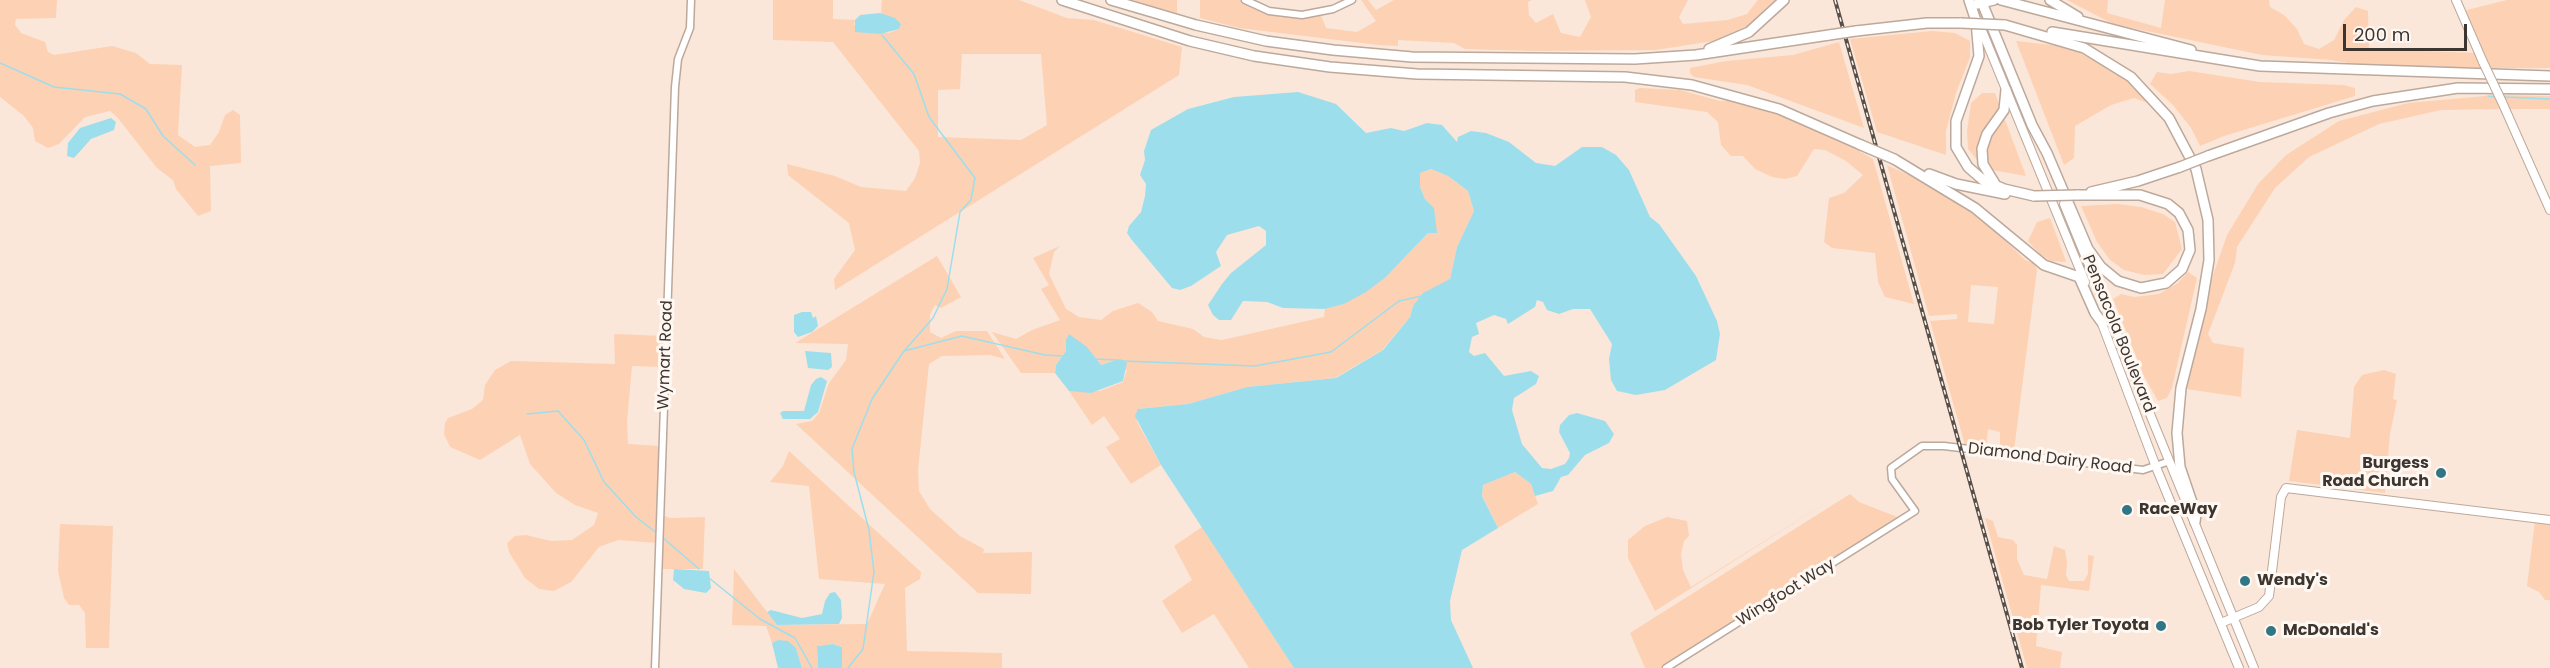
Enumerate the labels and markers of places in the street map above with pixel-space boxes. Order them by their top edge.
place label: Burgess Road Church [2322,454,2429,492]
marker: Burgess Road Church [2434,466,2448,480]
place label: RaceWay [2139,500,2218,520]
marker: RaceWay [2120,503,2134,517]
place label: Wendy's [2257,571,2328,591]
marker: Wendy's [2238,574,2252,588]
place label: Bob Tyler Toyota [2012,616,2149,636]
marker: Bob Tyler Toyota [2154,619,2168,633]
place label: McDonald's [2283,621,2379,641]
marker: McDonald's [2264,624,2278,638]

